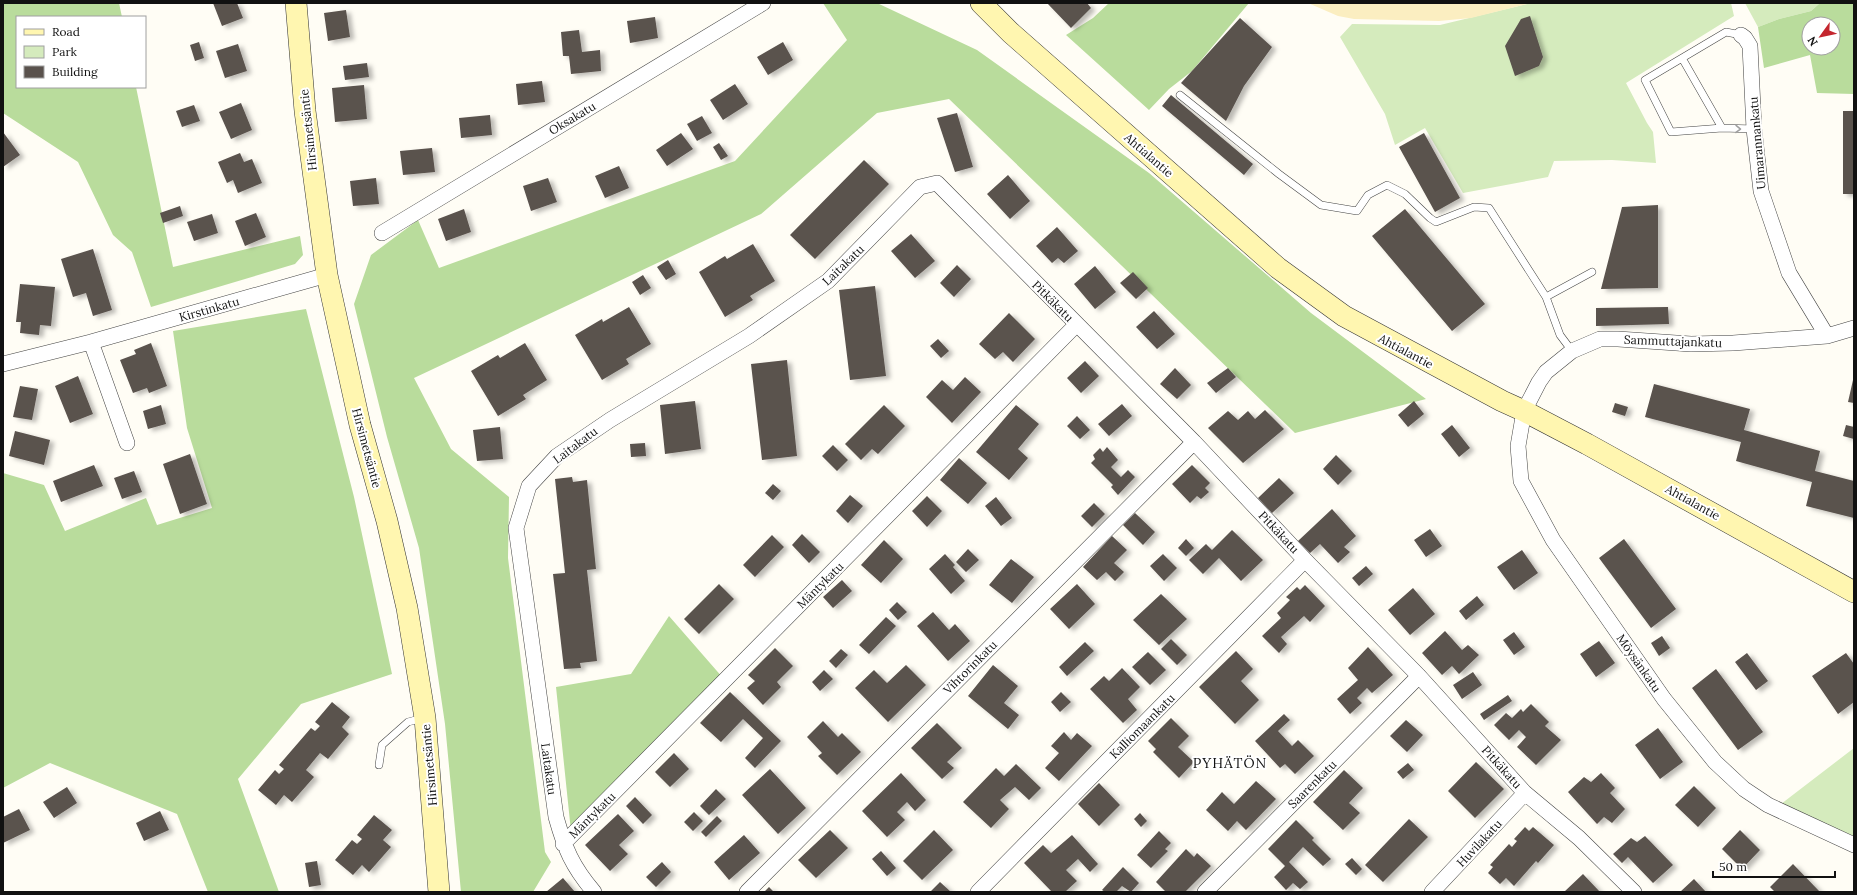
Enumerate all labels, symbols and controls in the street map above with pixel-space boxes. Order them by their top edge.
legend [16,16,146,88]
north arrow [1801,16,1841,56]
text: Road [52,24,80,39]
text: N [1804,34,1821,49]
text: Park [52,44,78,59]
text: Building [52,64,98,79]
street label: Hirsimetsäntie [296,88,320,172]
street label: Uimarannankatu [1745,96,1769,190]
street label: Oksakatu [546,98,598,138]
one-way arrow [1735,124,1741,133]
street label: Ahtialantie [1121,129,1177,181]
street label: Laitakatu [819,241,867,289]
street label: Pitkäkatu [1029,277,1077,325]
street label: Kirstinkatu [177,293,241,325]
street label: Ahtialantie [1375,330,1436,372]
street label: Sammuttajankatu [1624,332,1722,350]
street label: Hirsimetsäntie [349,406,385,490]
street label: Laitakatu [550,423,600,467]
street label: Ahtialantie [1662,480,1723,523]
street label: Pitkäkatu [1256,508,1302,556]
street label: Mäntykatu [794,559,846,611]
street label: Möysänkatu [1613,631,1665,695]
street label: Vihtorinkatu [939,637,1000,698]
street label: Kalliomaankatu [1106,690,1178,762]
street label: Hirsimetsäntie [418,723,440,807]
street label: Laitakatu [538,742,560,796]
street label: Pitkäkatu [1479,742,1525,792]
district label: PYHÄTÖN [1193,754,1267,772]
street label: Saarenkatu [1285,757,1339,811]
street label: Mäntykatu [566,789,618,841]
street label: Huvilakatu [1453,816,1505,870]
scale bar [1713,853,1835,879]
text: 50 m [1719,859,1747,874]

